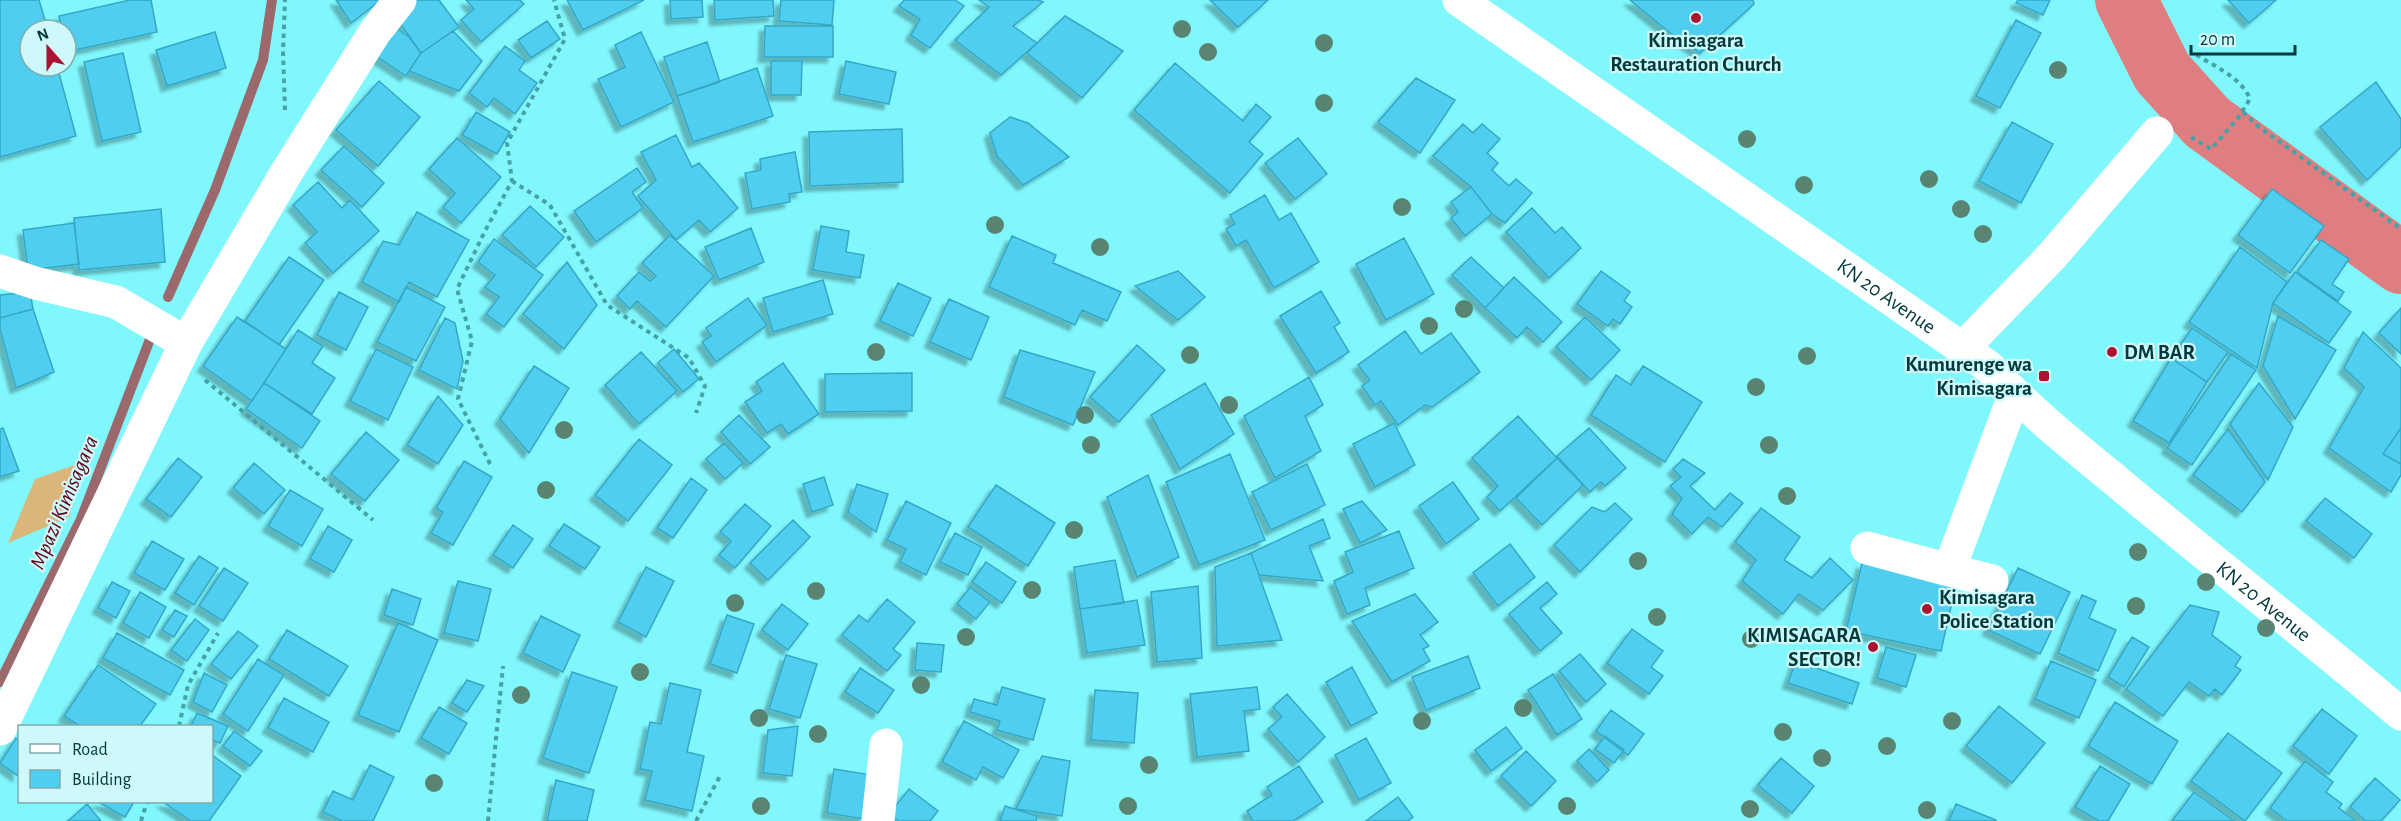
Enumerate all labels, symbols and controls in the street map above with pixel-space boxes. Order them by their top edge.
marker: Kimisagara Restauration Church [1689,11,1703,25]
north arrow [18,18,78,78]
scale bar [2191,18,2294,56]
text: N [35,25,51,44]
place label: Kimisagara Restauration Church [1610,30,1782,75]
text: 20 m [2200,31,2235,49]
street label: KN 20 Avenue [1833,255,1939,338]
place label: DM BAR [2124,342,2195,363]
marker: DM BAR [2105,345,2119,359]
place label: Kumurenge wa Kimisagara [1905,354,2032,399]
marker: Kumurenge wa Kimisagara [2037,369,2051,383]
water label: Mpazi Kimisagara [26,433,103,573]
street label: KN 20 Avenue [2212,558,2315,646]
place label: Kimisagara Police Station [1939,587,2054,632]
marker: Kimisagara Police Station [1920,602,1934,616]
place label: KIMISAGARA SECTOR! [1747,625,1861,670]
marker: KIMISAGARA SECTOR! [1866,640,1880,654]
legend [18,725,213,803]
text: Road [72,741,108,759]
text: Building [72,771,132,789]

